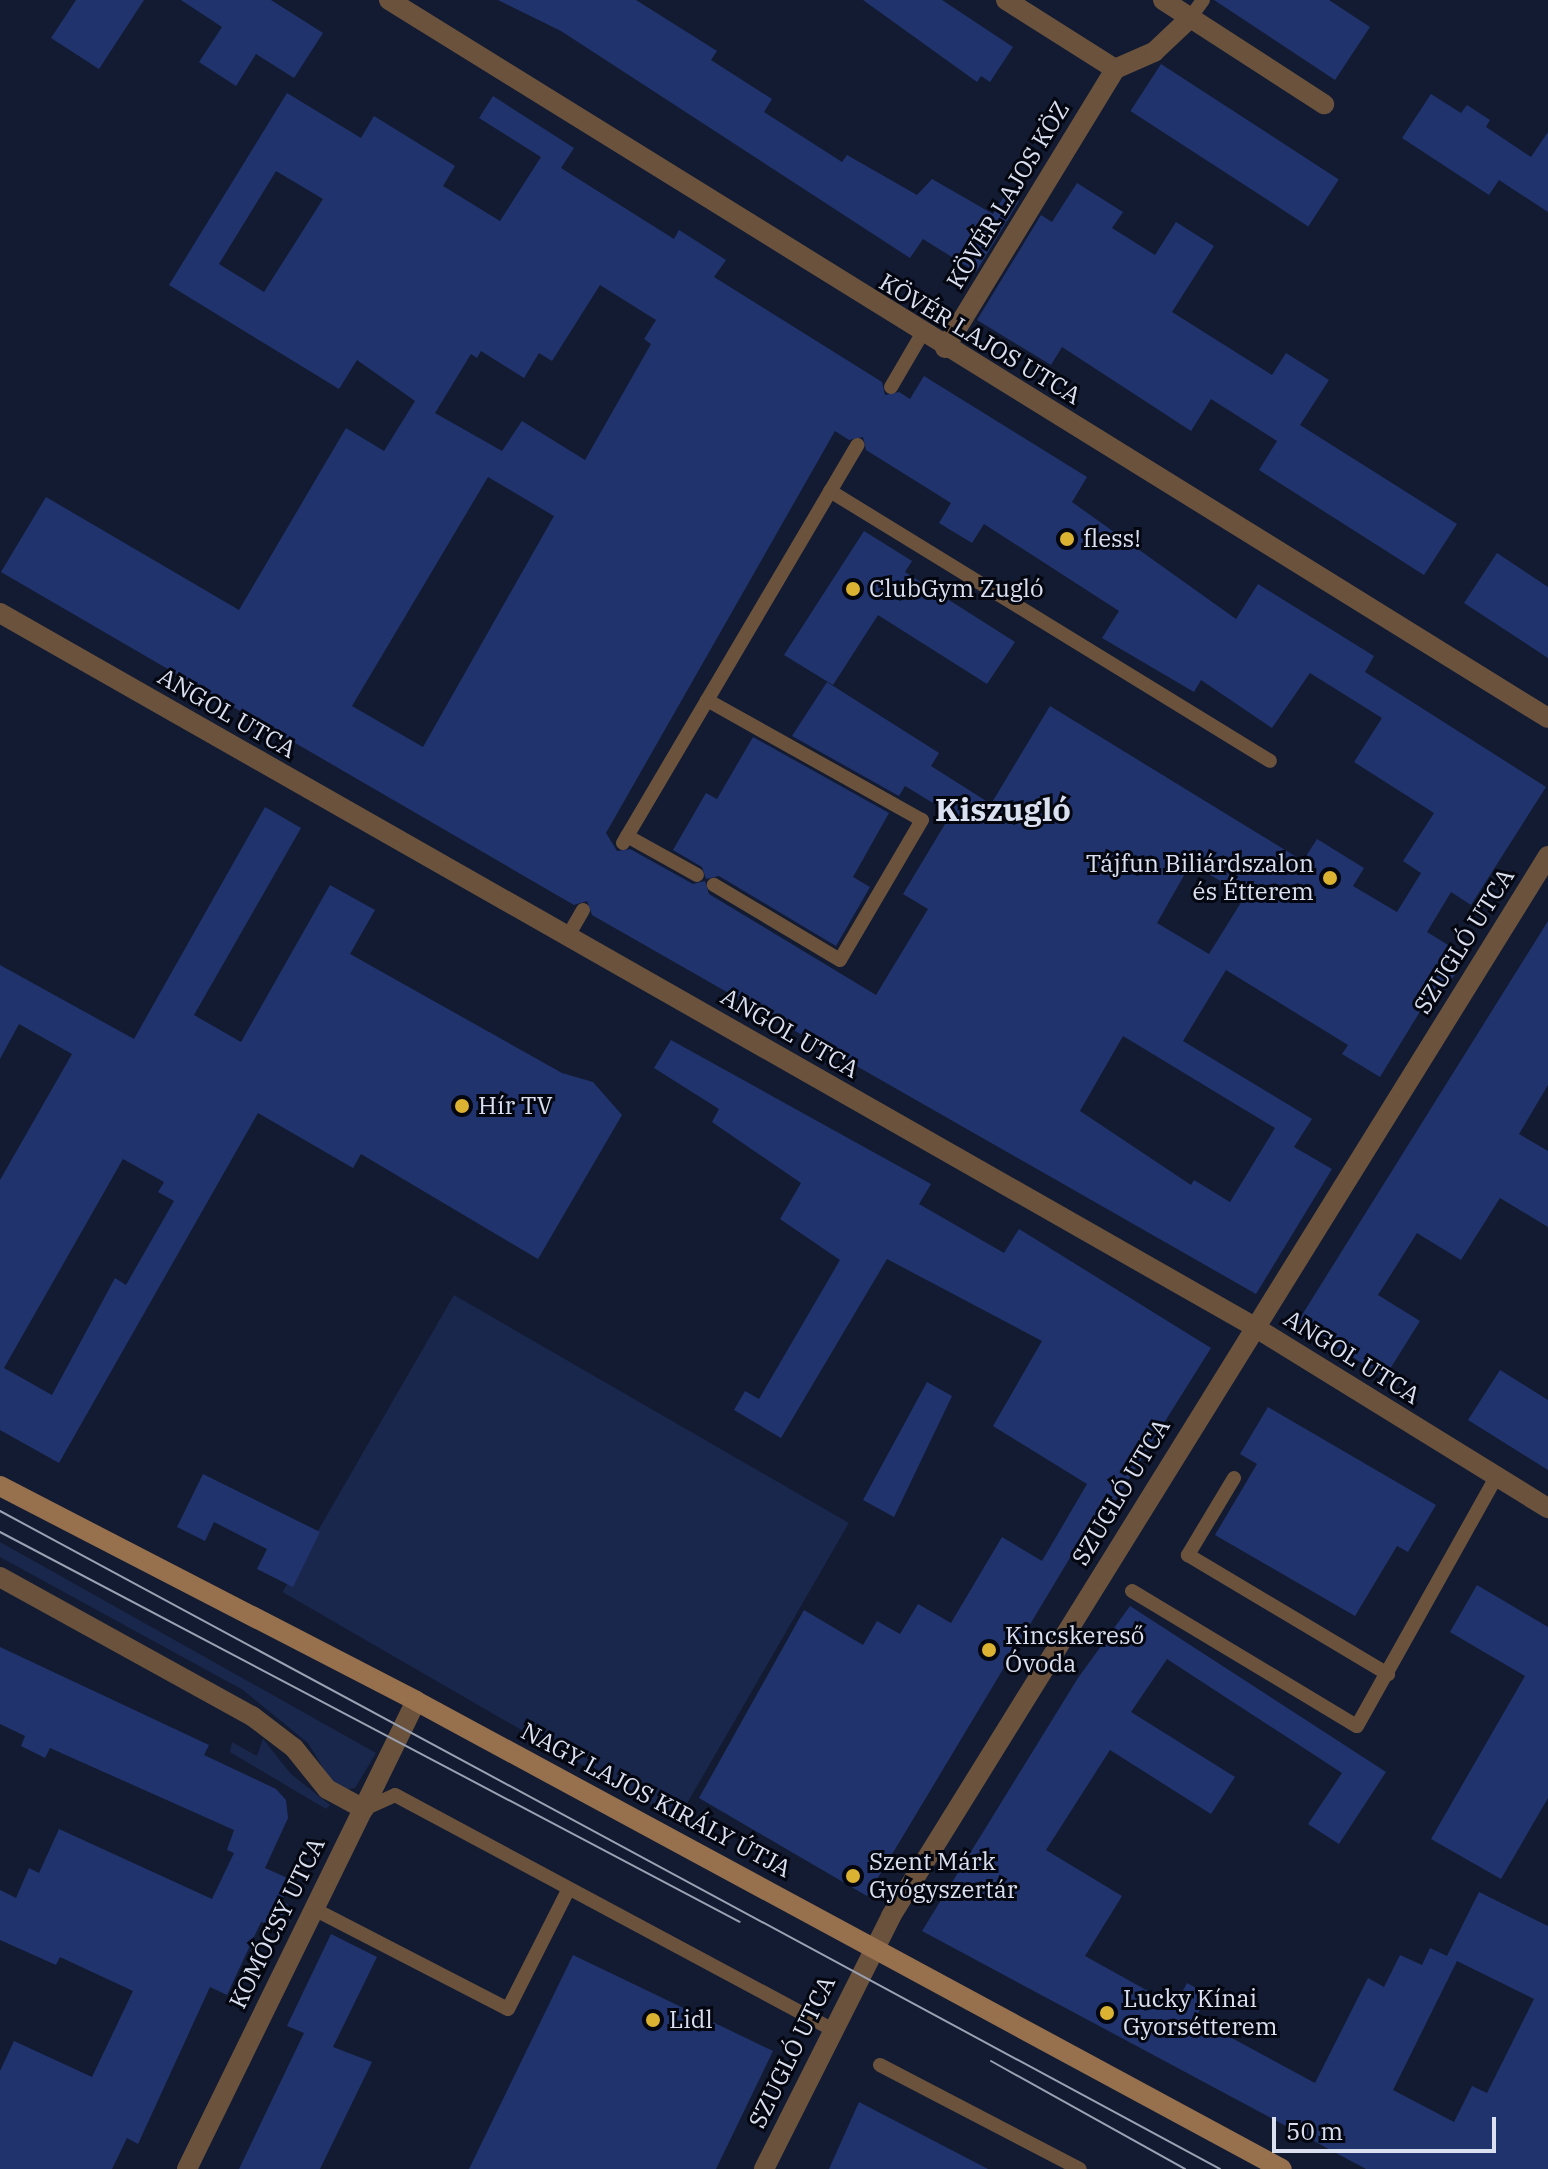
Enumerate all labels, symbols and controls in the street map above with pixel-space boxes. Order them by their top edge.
street label: KÖVÉR LAJOS KÖZ [941,96,1075,294]
street label: KÖVÉR LAJOS UTCA [874,267,1086,411]
place label: fless! [1083,525,1141,553]
marker: fless! [1058,530,1076,548]
place label: ClubGym Zugló [869,575,1044,603]
marker: ClubGym Zugló [844,580,862,598]
street label: ANGOL UTCA [153,662,301,764]
district label: Kiszugló [935,790,1071,828]
place label: Tájfun Biliárdszalon és Étterem [1086,850,1314,906]
street label: SZUGLÓ UTCA [1408,863,1520,1019]
marker: Tájfun Biliárdszalon és Étterem [1321,869,1339,887]
street label: ANGOL UTCA [716,982,864,1084]
place label: Hír TV [478,1092,553,1120]
marker: Hír TV [453,1097,471,1115]
street label: ANGOL UTCA [1279,1304,1425,1410]
street label: SZUGLÓ UTCA [1066,1414,1176,1570]
place label: Kincskereső Óvoda [1005,1622,1144,1678]
marker: Kincskereső Óvoda [980,1641,998,1659]
street label: NAGY LAJOS KIRÁLY ÚTJA [516,1716,796,1884]
street label: KOMÓCSY UTCA [223,1833,331,2013]
place label: Szent Márk Gyógyszertár [869,1848,1017,1904]
marker: Szent Márk Gyógyszertár [844,1867,862,1885]
street label: SZUGLÓ UTCA [743,1971,841,2133]
place label: Lucky Kínai Gyorsétterem [1123,1985,1278,2041]
marker: Lucky Kínai Gyorsétterem [1098,2004,1116,2022]
place label: Lidl [669,2006,713,2034]
marker: Lidl [644,2011,662,2029]
scale bar [1276,2101,1500,2151]
text: 50 m [1286,2115,1343,2147]

